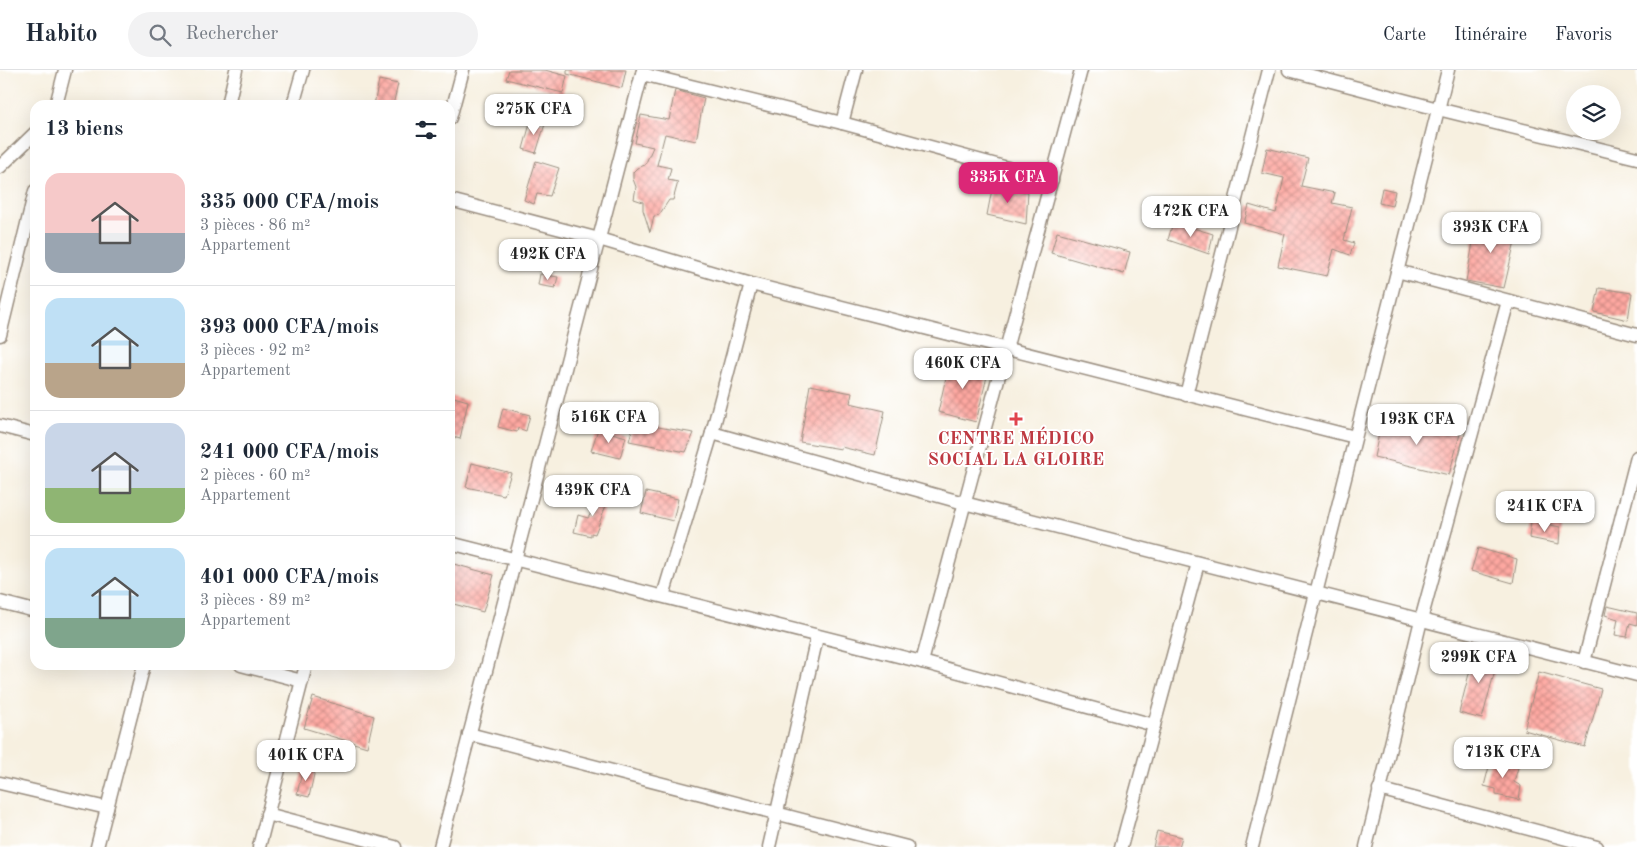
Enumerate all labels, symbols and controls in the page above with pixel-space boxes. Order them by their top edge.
search box [128,12,478,57]
icon: search [146,21,174,49]
text: Habito [25,23,98,47]
text: Rechercher [186,25,278,44]
text: Carte [1383,26,1426,44]
text: Itinéraire [1454,26,1527,44]
text: Favoris [1555,26,1612,44]
map controls [1566,85,1621,140]
button: layers [1566,85,1621,140]
pin: 275K CFA [482,93,586,136]
text: 275K CFA [496,102,572,118]
icon: filters [412,116,440,144]
text: 13 biens [45,119,123,140]
pin: 335K CFA [956,162,1060,204]
text: 335K CFA [970,170,1046,186]
text: 335 000 CFA/mois [200,192,379,213]
icon: home [85,193,145,253]
pin: 472K CFA [1139,196,1243,238]
text: 472K CFA [1153,204,1229,220]
pin: 393K CFA [1439,212,1543,254]
text: 3 pièces · 86 m² [200,218,310,234]
text: 393K CFA [1453,220,1529,236]
text: Appartement [200,238,291,254]
pin: 492K CFA [496,238,600,281]
text: 492K CFA [510,247,586,263]
text: 393 000 CFA/mois [200,317,379,338]
icon: home [85,318,145,378]
text: 3 pièces · 92 m² [200,343,310,359]
pin: 460K CFA [911,348,1015,390]
text: 460K CFA [925,356,1001,372]
text: Appartement [200,363,291,379]
pin: 516K CFA [557,402,661,444]
pin: 193K CFA [1365,404,1469,446]
text: 516K CFA [571,410,647,426]
marker: CENTRE MÉDICO SOCIAL LA GLOIRE [1009,412,1023,426]
text: 193K CFA [1379,412,1455,428]
place label: CENTRE MÉDICO SOCIAL LA GLOIRE [928,426,1104,469]
text: 241 000 CFA/mois [200,442,379,463]
icon: home [85,443,145,503]
text: 2 pièces · 60 m² [200,468,310,484]
pin: 439K CFA [541,474,645,517]
text: 439K CFA [555,483,631,499]
text: Appartement [200,488,291,504]
pin: 241K CFA [1493,490,1597,533]
text: 241K CFA [1507,499,1583,515]
text: 401 000 CFA/mois [200,567,379,588]
icon: home [85,568,145,628]
text: 3 pièces · 89 m² [200,593,310,609]
text: Appartement [200,613,291,629]
pin: 299K CFA [1427,642,1531,684]
text: 299K CFA [1441,650,1517,666]
pin: 713K CFA [1451,736,1555,779]
pin: 401K CFA [254,740,358,782]
text: 713K CFA [1465,745,1541,761]
text: 401K CFA [268,748,344,764]

